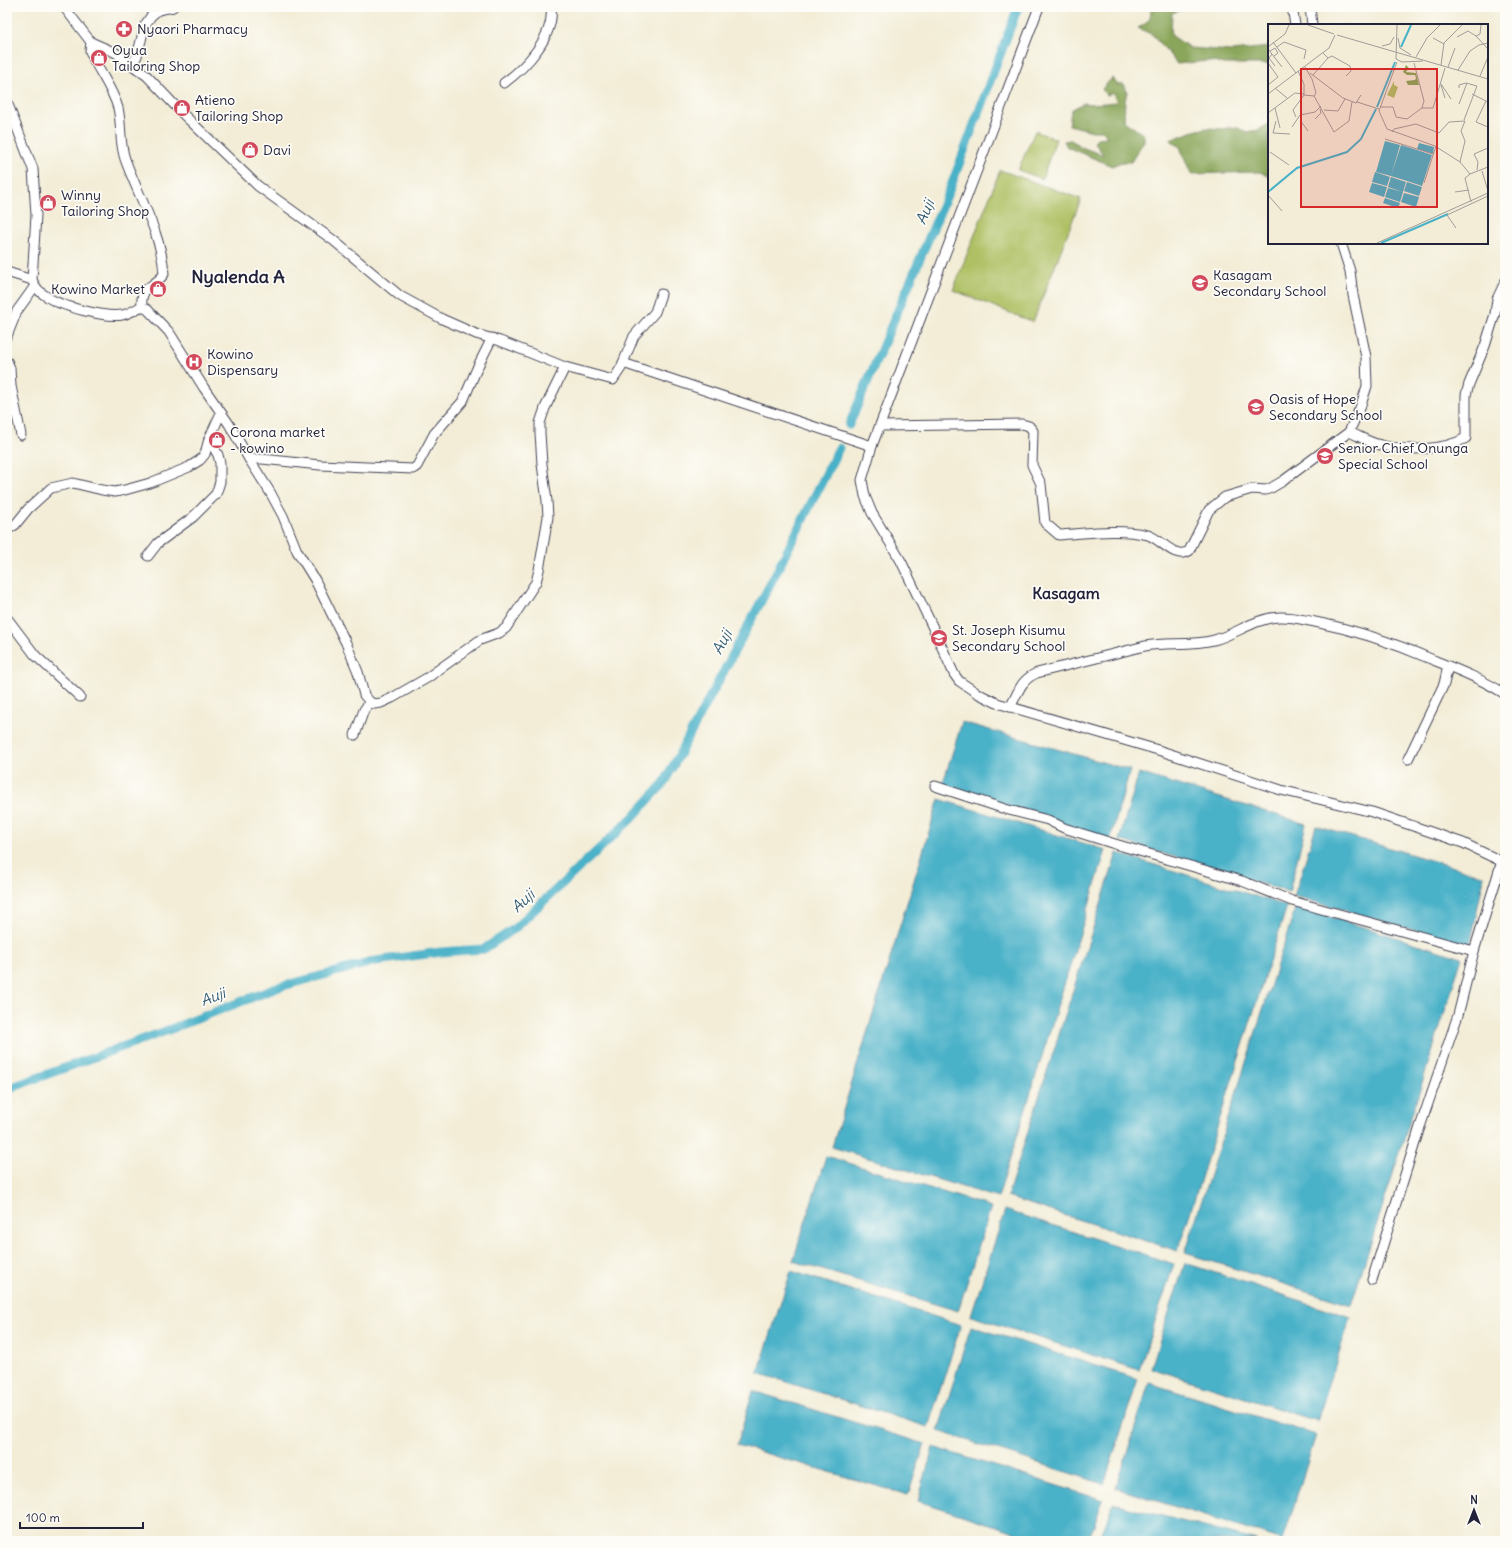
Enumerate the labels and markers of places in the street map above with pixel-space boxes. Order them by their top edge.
pharmacy icon: Nyaori Pharmacy [114,19,134,39]
place label: Nyaori Pharmacy [137,20,248,38]
place label: Oyua Tailoring Shop [112,41,200,75]
shop icon: Oyua Tailoring Shop [89,48,109,68]
place label: Atieno Tailoring Shop [195,91,283,125]
shop icon: Atieno Tailoring Shop [172,98,192,118]
shop icon: Davi [240,140,260,160]
place label: Davi [263,141,291,159]
place label: Winny Tailoring Shop [61,186,149,220]
shop icon: Winny Tailoring Shop [38,193,58,213]
place label: Kasagam Secondary School [1213,266,1326,300]
school or university icon: Kasagam Secondary School [1190,273,1210,293]
shop icon: Kowino Market [148,279,168,299]
place label: Kowino Market [51,280,145,298]
place label: Kowino Dispensary [207,345,278,379]
hospital icon: Kowino Dispensary [184,352,204,372]
place label: Oasis of Hope Secondary School [1269,390,1382,424]
school or university icon: Oasis of Hope Secondary School [1246,397,1266,417]
place label: Corona market - kowino [230,423,325,457]
shop icon: Corona market - kowino [207,430,227,450]
place label: Senior Chief Onunga Special School [1338,439,1468,473]
school or university icon: Senior Chief Onunga Special School [1315,446,1335,466]
place label: St. Joseph Kisumu Secondary School [952,621,1065,655]
school or university icon: St. Joseph Kisumu Secondary School [929,628,949,648]

